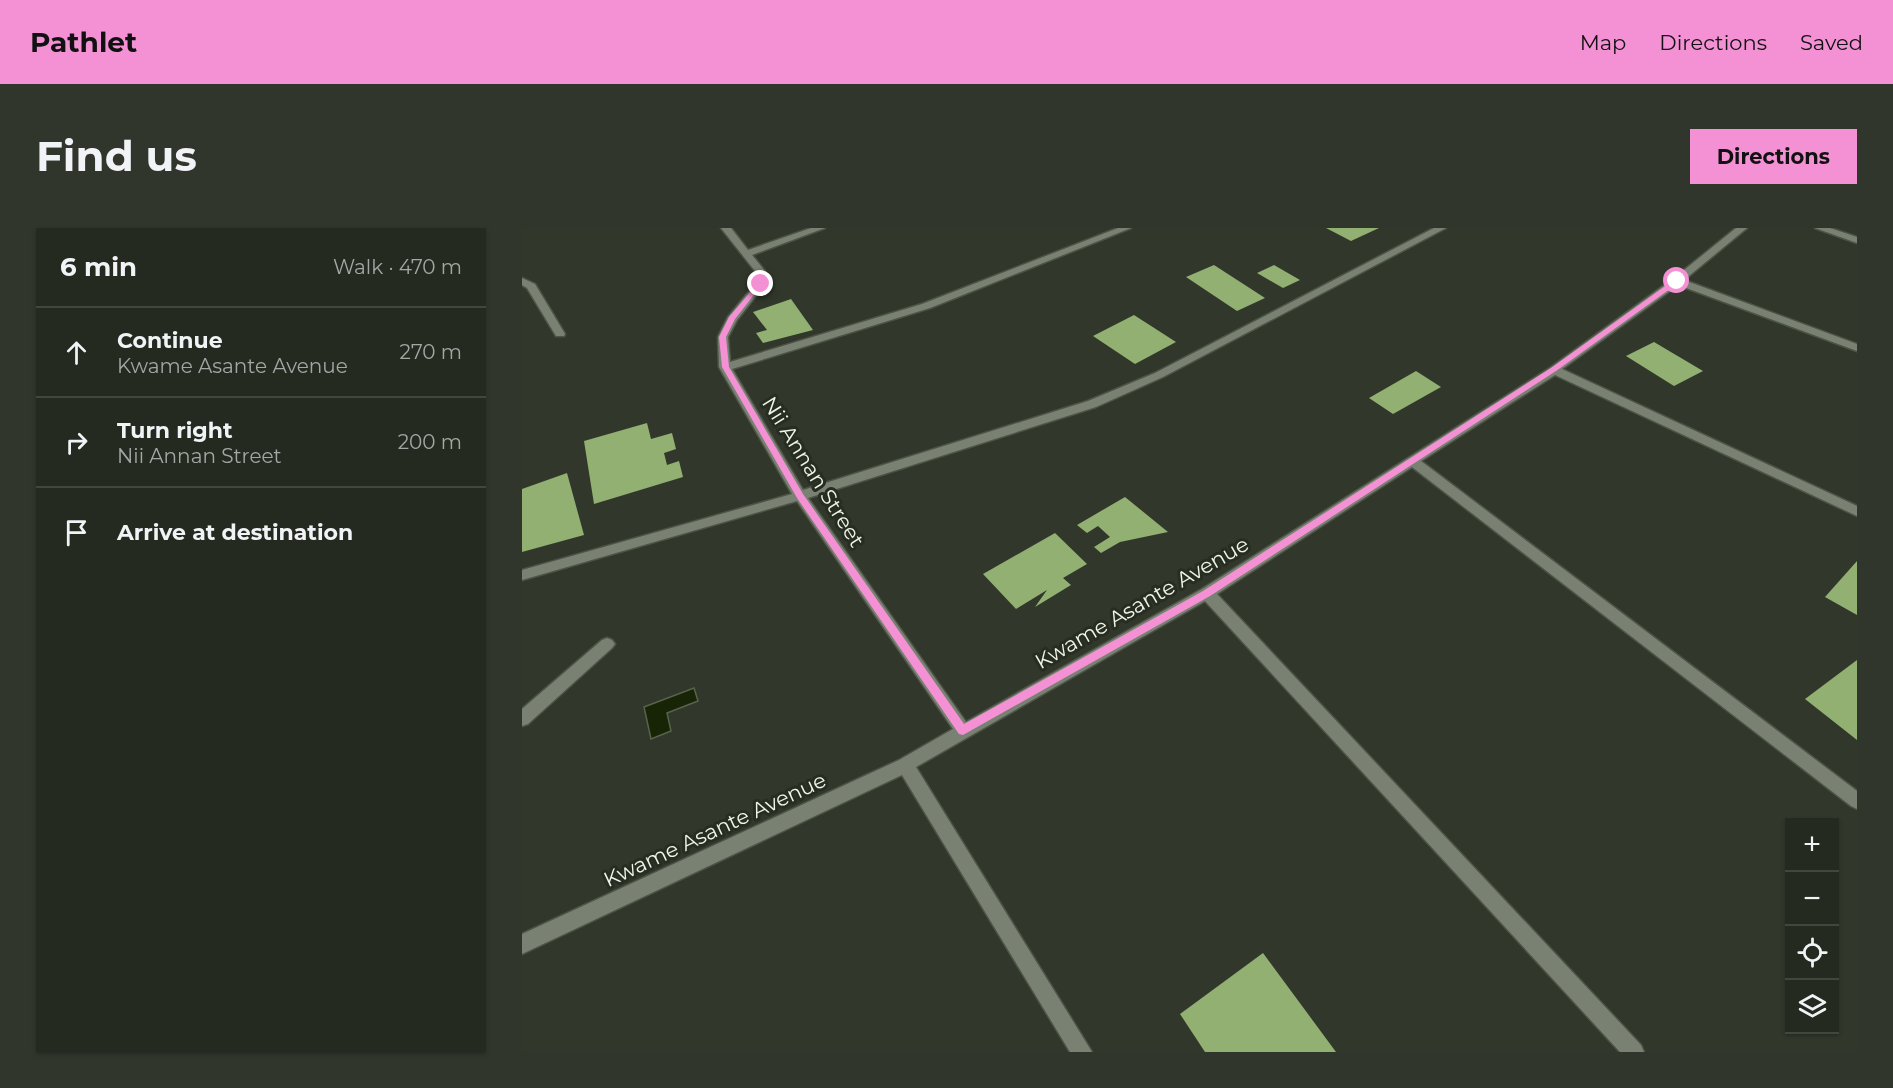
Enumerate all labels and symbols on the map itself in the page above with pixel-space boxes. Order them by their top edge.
route start [1663,267,1689,293]
route end [747,270,773,296]
street label: Nii Annan Street [757,392,870,552]
street label: Kwame Asante Avenue [1031,531,1253,674]
street label: Kwame Asante Avenue [600,767,830,892]

